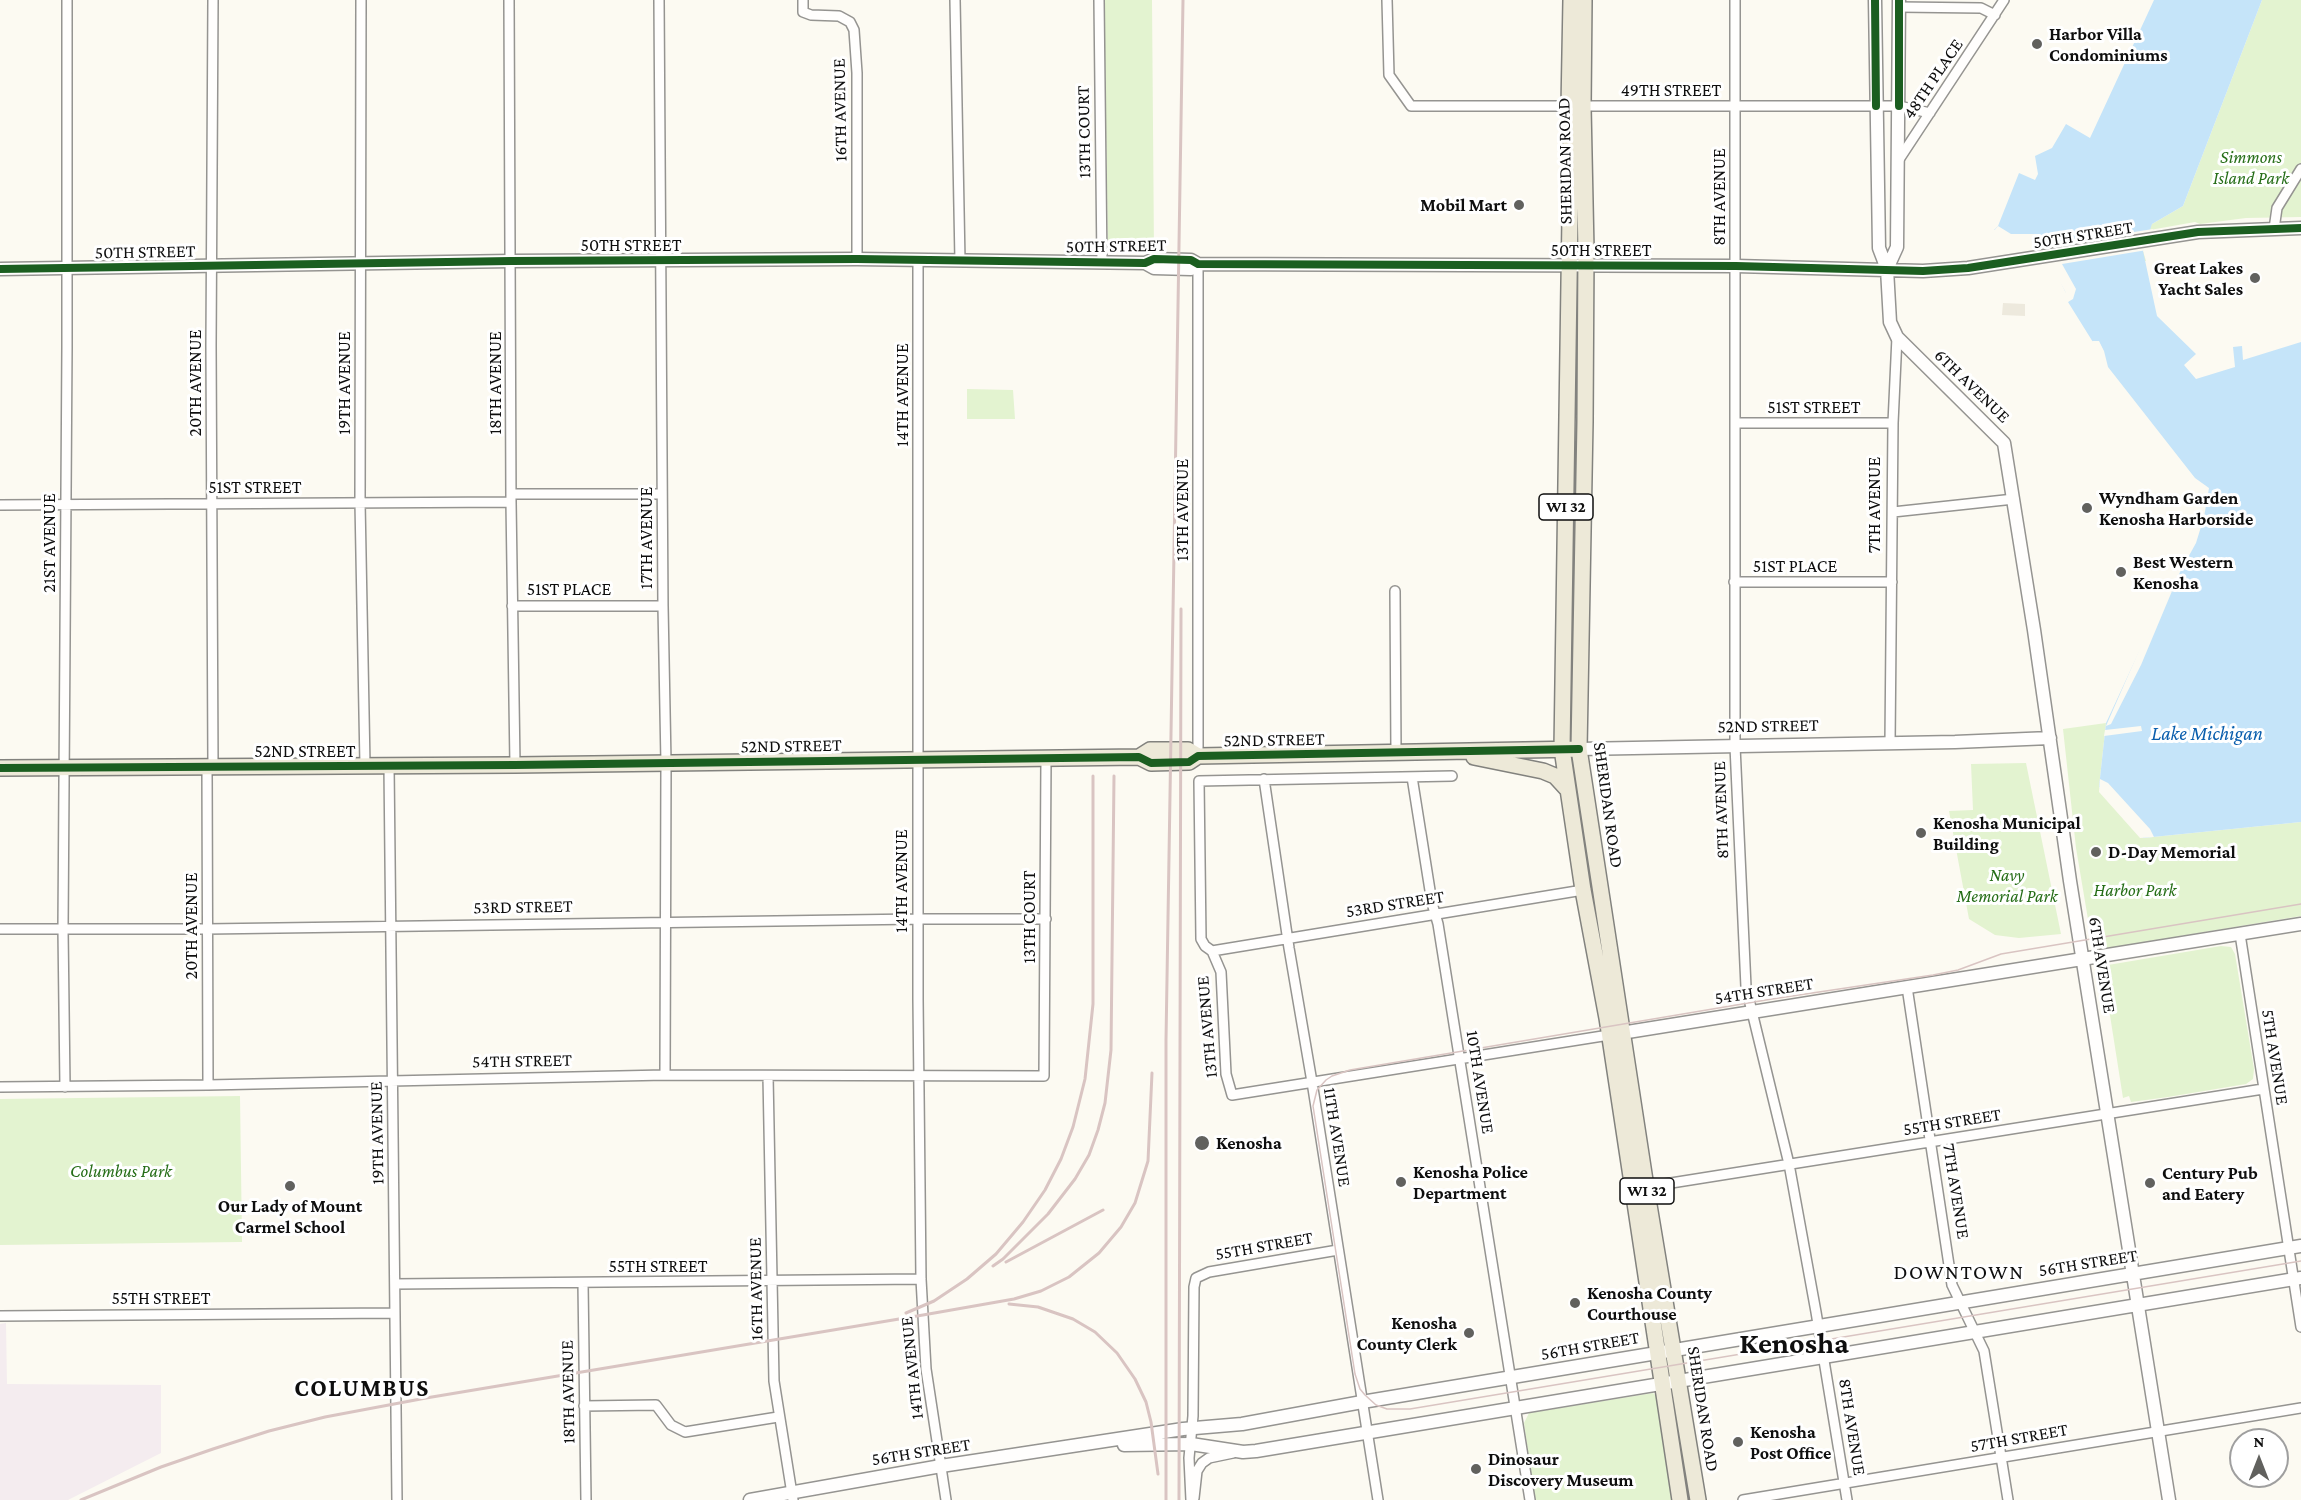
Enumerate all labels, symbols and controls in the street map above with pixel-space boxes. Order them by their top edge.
place label: Harbor Villa Condominiums [2049,23,2168,66]
street label: 48TH PLACE [1898,35,1968,123]
marker: Harbor Villa Condominiums [2030,37,2044,51]
street label: 16TH AVENUE [828,58,852,162]
street label: 49TH STREET [1621,79,1721,101]
street label: 13TH COURT [1072,85,1096,179]
street label: SHERIDAN ROAD [1553,97,1577,225]
park label: Simmons Island Park [2213,146,2289,188]
street label: 8TH AVENUE [1708,148,1730,246]
place label: Mobil Mart [1420,194,1507,216]
marker: Mobil Mart [1512,198,1526,212]
street label: 50TH STREET [2031,216,2135,254]
street label: 50TH STREET [581,234,681,256]
street label: 50TH STREET [1065,234,1167,258]
street label: 50TH STREET [1551,239,1651,261]
street label: 50TH STREET [94,240,196,264]
place label: Great Lakes Yacht Sales [2154,257,2243,300]
marker: Great Lakes Yacht Sales [2248,271,2262,285]
street label: 20TH AVENUE [184,330,206,436]
street label: 19TH AVENUE [333,331,355,435]
street label: 18TH AVENUE [484,331,506,435]
street label: 14TH AVENUE [891,343,913,447]
street label: 6TH AVENUE [1930,344,2014,428]
street label: 51ST STREET [1767,396,1861,418]
street label: 7TH AVENUE [1863,457,1885,553]
street label: 13TH AVENUE [1171,459,1193,561]
street label: 51ST STREET [208,476,302,498]
street label: 17TH AVENUE [635,487,657,589]
place label: Wyndham Garden Kenosha Harborside [2099,487,2253,530]
street label: 21ST AVENUE [38,493,60,593]
road number: WI 32 [1539,494,1593,520]
marker: Wyndham Garden Kenosha Harborside [2080,501,2094,515]
place label: Best Western Kenosha [2133,551,2233,594]
street label: 51ST PLACE [1753,555,1837,577]
marker: Best Western Kenosha [2114,565,2128,579]
street label: 51ST PLACE [527,578,611,600]
street label: 52ND STREET [1717,714,1819,738]
water label: Lake Michigan [2151,722,2263,746]
street label: 52ND STREET [1223,728,1325,752]
street label: 52ND STREET [740,734,842,758]
street label: 52ND STREET [254,740,356,762]
street label: SHERIDAN ROAD [1588,741,1628,869]
street label: 8TH AVENUE [1709,761,1733,859]
place label: Kenosha Municipal Building [1933,812,2081,854]
marker: Kenosha Municipal Building [1914,826,1928,840]
street label: 14TH AVENUE [890,829,912,933]
place label: D-Day Memorial [2108,841,2236,863]
marker: D-Day Memorial [2089,845,2103,859]
park label: Navy Memorial Park [1956,864,2058,906]
street label: 13TH COURT [1018,871,1040,963]
street label: 20TH AVENUE [180,873,202,979]
park label: Harbor Park [2094,879,2176,901]
street label: 53RD STREET [1344,886,1446,922]
street label: 53RD STREET [473,895,573,919]
street label: 6TH AVENUE [2084,915,2120,1015]
street label: 54TH STREET [1713,973,1815,1009]
street label: 13TH AVENUE [1192,975,1222,1079]
street label: 5TH AVENUE [2257,1008,2293,1106]
street label: 10TH AVENUE [1461,1029,1499,1135]
street label: 54TH STREET [472,1049,572,1073]
street label: 19TH AVENUE [365,1081,389,1185]
street label: 11TH AVENUE [1319,1086,1355,1188]
street label: 55TH STREET [1901,1104,2003,1140]
place label: Kenosha [1216,1132,1282,1154]
marker: Kenosha [1193,1134,1211,1152]
street label: 7TH AVENUE [1938,1142,1974,1240]
park label: Columbus Park [70,1160,172,1182]
place label: Kenosha Police Department [1413,1161,1528,1204]
place label: Century Pub and Eatery [2162,1162,2258,1204]
marker: Kenosha Police Department [1394,1175,1408,1189]
marker: Century Pub and Eatery [2143,1176,2157,1190]
road number: WI 32 [1620,1178,1674,1204]
marker: Our Lady of Mount Carmel School [283,1179,297,1193]
place label: Our Lady of Mount Carmel School [218,1195,362,1238]
street label: 55TH STREET [1213,1227,1315,1265]
street label: 16TH AVENUE [744,1237,768,1341]
street label: 56TH STREET [2037,1245,2139,1281]
street label: 55TH STREET [608,1255,708,1277]
district label: DOWNTOWN [1894,1260,2024,1286]
place label: Kenosha County Courthouse [1587,1282,1712,1324]
street label: 55TH STREET [111,1287,211,1309]
marker: Kenosha County Courthouse [1568,1296,1582,1310]
place label: Kenosha County Clerk [1356,1312,1457,1354]
street label: 14TH AVENUE [896,1316,928,1420]
marker: Kenosha County Clerk [1462,1326,1476,1340]
district label: Kenosha [1739,1326,1849,1362]
street label: 56TH STREET [1539,1327,1641,1365]
street label: 18TH AVENUE [556,1340,580,1444]
street label: SHERIDAN ROAD [1682,1345,1724,1473]
district label: COLUMBUS [294,1375,430,1403]
street label: 8TH AVENUE [1834,1377,1870,1477]
street label: 57TH STREET [1969,1419,2069,1457]
place label: Kenosha Post Office [1750,1421,1831,1464]
north arrow [2229,1428,2289,1488]
text: N [2254,1433,2264,1450]
street label: 56TH STREET [870,1434,972,1470]
marker: Kenosha Post Office [1731,1435,1745,1449]
place label: Dinosaur Discovery Museum [1488,1448,1634,1490]
marker: Dinosaur Discovery Museum [1469,1462,1483,1476]

